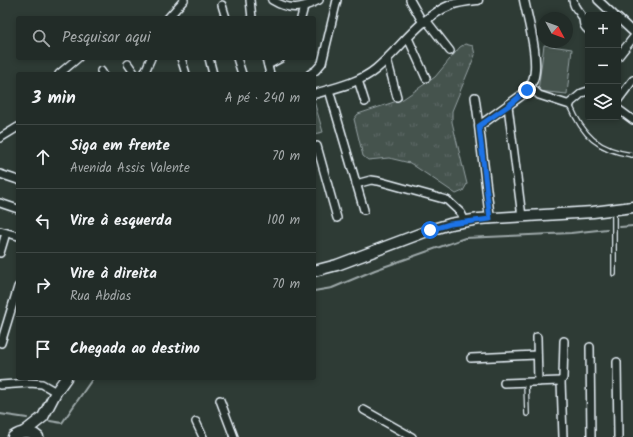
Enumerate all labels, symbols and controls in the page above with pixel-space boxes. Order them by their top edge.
north arrow [537,12,573,48]
map controls [585,12,621,120]
button: + [585,12,621,48]
search box [16,16,316,60]
text: Pesquisar aqui [62,26,151,50]
icon: search [30,27,52,49]
button: − [585,48,621,84]
route end [518,81,536,99]
button: layers [585,84,621,120]
text: 3 min [32,85,76,112]
text: A pé · 240 m [225,88,300,109]
text: Siga em frente [70,134,170,158]
icon: ahead [32,146,54,168]
text: 70 m [272,146,300,167]
text: Avenida Assis Valente [70,158,190,179]
text: Vire à esquerda [70,209,172,233]
icon: left [32,210,54,232]
text: 100 m [267,210,300,231]
route start [421,221,439,239]
text: Vire à direita [70,262,157,286]
icon: right [32,274,54,296]
text: 70 m [272,274,300,295]
text: Rua Abdias [70,286,131,307]
text: Chegada ao destino [70,337,200,361]
icon: arrive [32,338,54,360]

